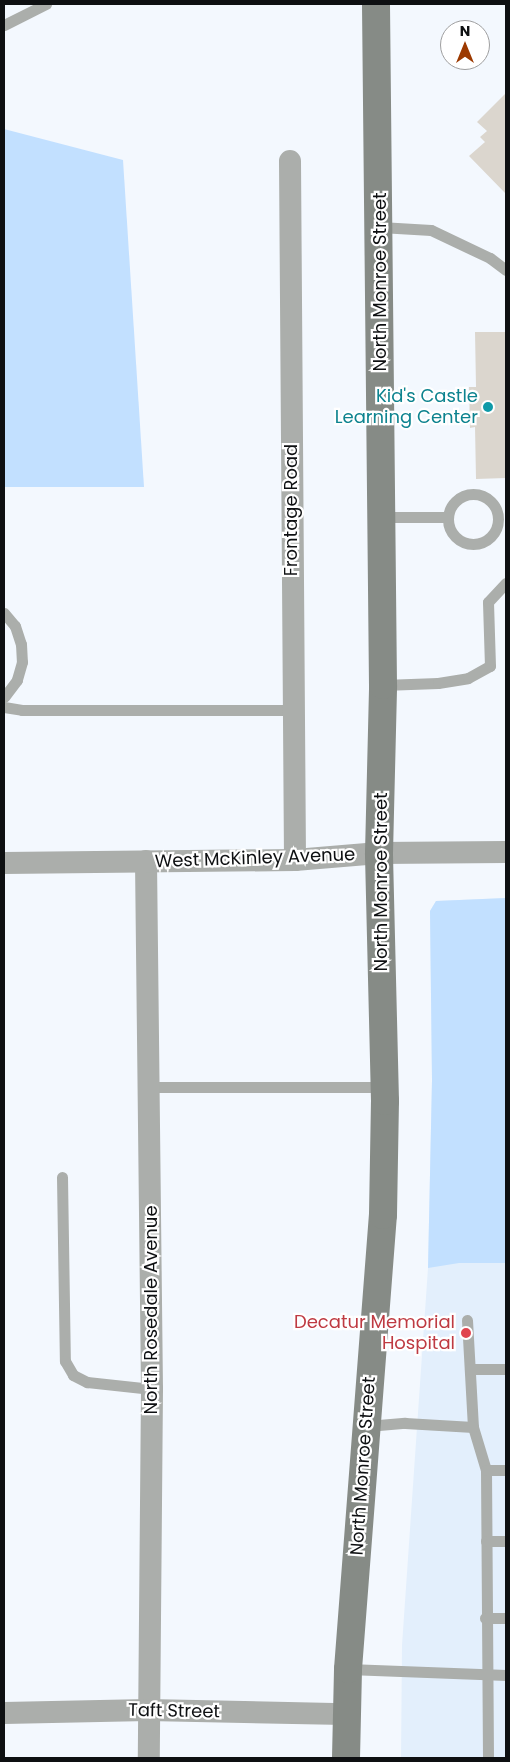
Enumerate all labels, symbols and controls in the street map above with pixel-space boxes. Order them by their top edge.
north arrow [440,20,490,70]
text: N [460,21,470,41]
street label: North Monroe Street [369,192,391,372]
place label: Kid's Castle Learning Center [335,386,478,428]
marker: Kid's Castle Learning Center [482,401,494,413]
street label: Frontage Road [280,444,302,576]
street label: North Monroe Street [370,792,392,972]
street label: West McKinley Avenue [154,844,356,872]
street label: North Rosedale Avenue [140,1205,162,1415]
place label: Decatur Memorial Hospital [294,1312,455,1355]
marker: Decatur Memorial Hospital [459,1326,473,1340]
street label: North Monroe Street [346,1376,380,1556]
street label: Taft Street [128,1699,220,1723]

